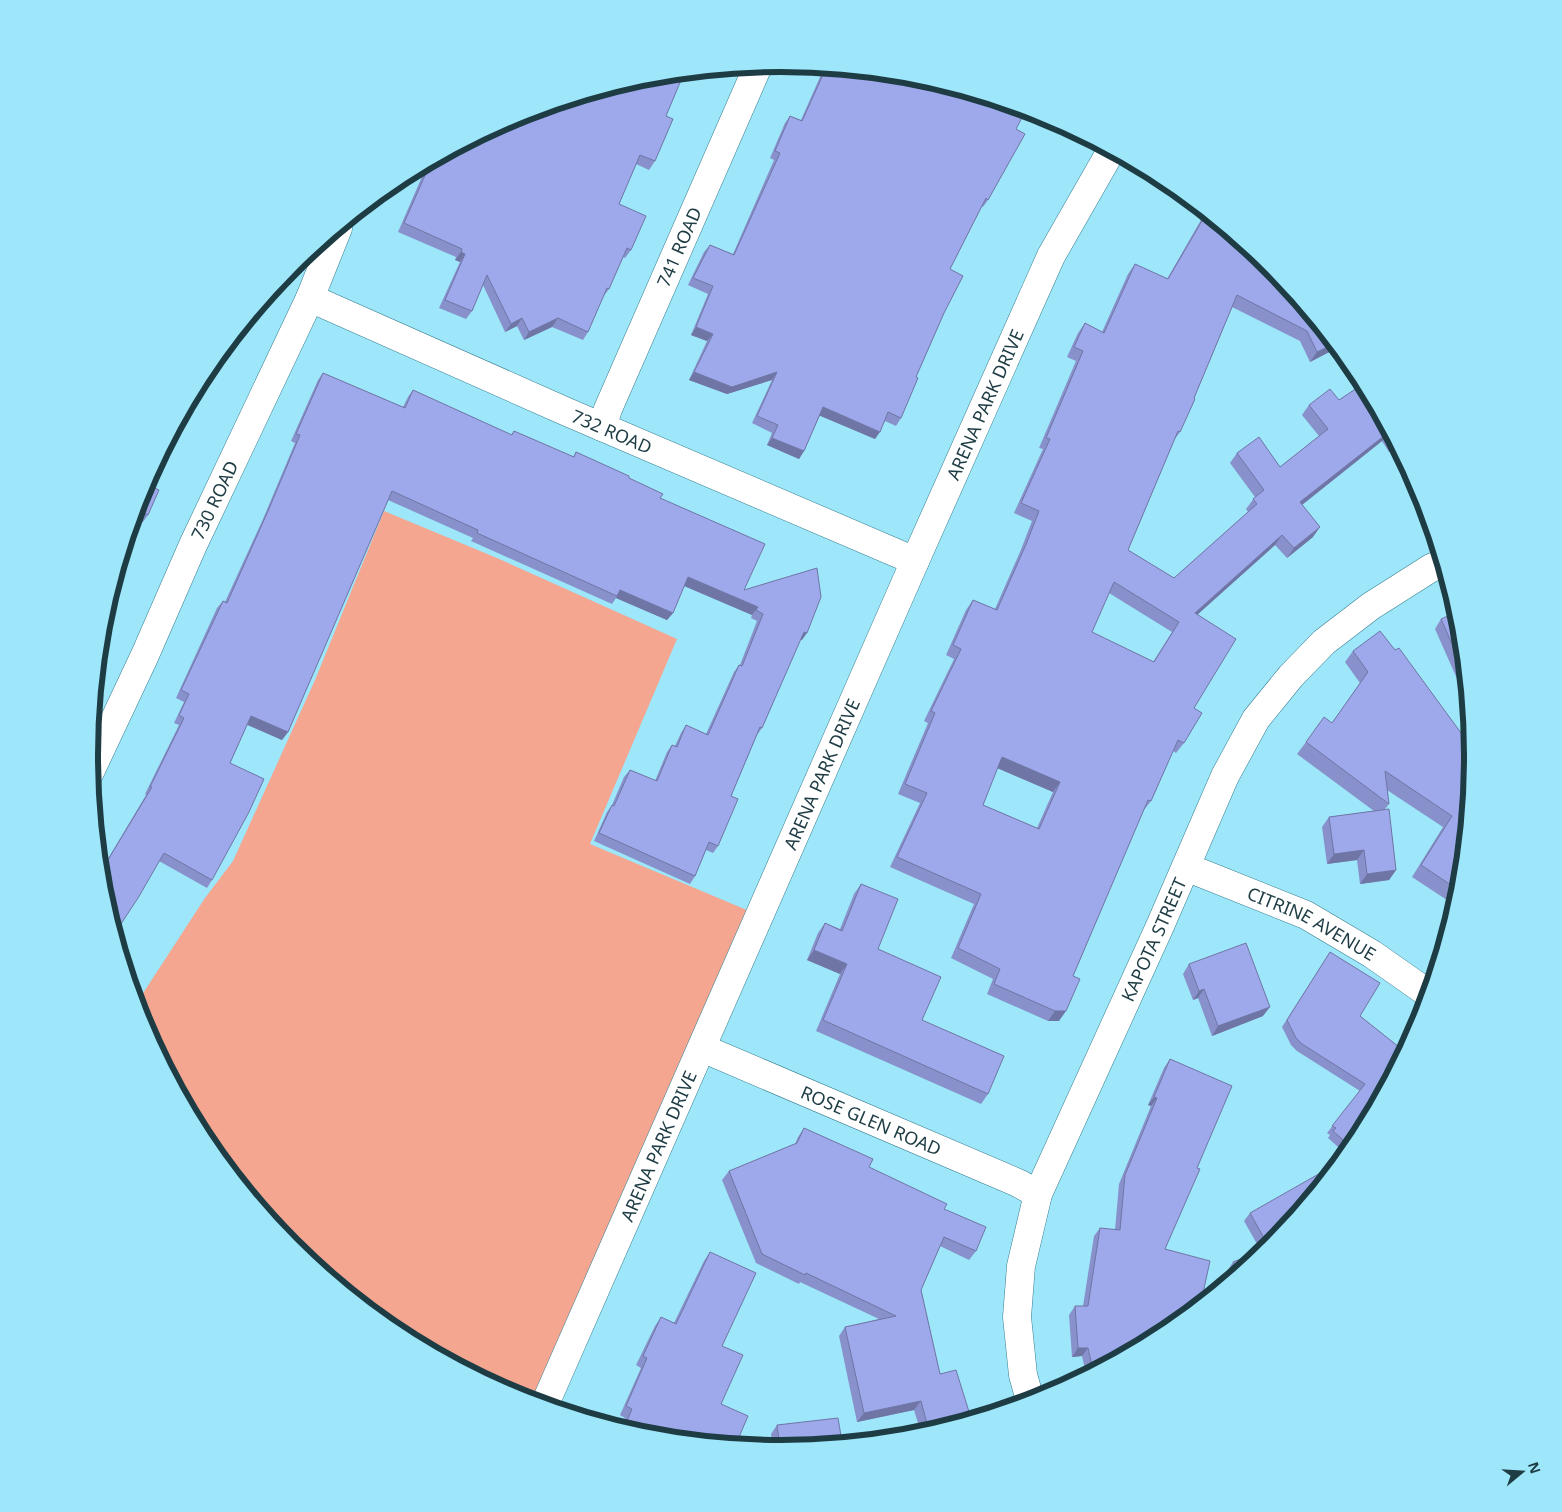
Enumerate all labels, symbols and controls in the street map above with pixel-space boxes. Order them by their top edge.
street label: 741 ROAD [651,203,707,291]
street label: ARENA PARK DRIVE [941,325,1029,484]
street label: 732 ROAD [568,403,656,459]
street label: 730 ROAD [185,456,243,544]
street label: ARENA PARK DRIVE [778,695,865,853]
street label: KAPOTA STREET [1115,874,1192,1005]
street label: CITRINE AVENUE [1244,881,1381,966]
street label: ARENA PARK DRIVE [615,1067,702,1225]
street label: ROSE GLEN ROAD [797,1080,945,1161]
north arrow [1497,1447,1547,1497]
text: N [1524,1459,1546,1476]

